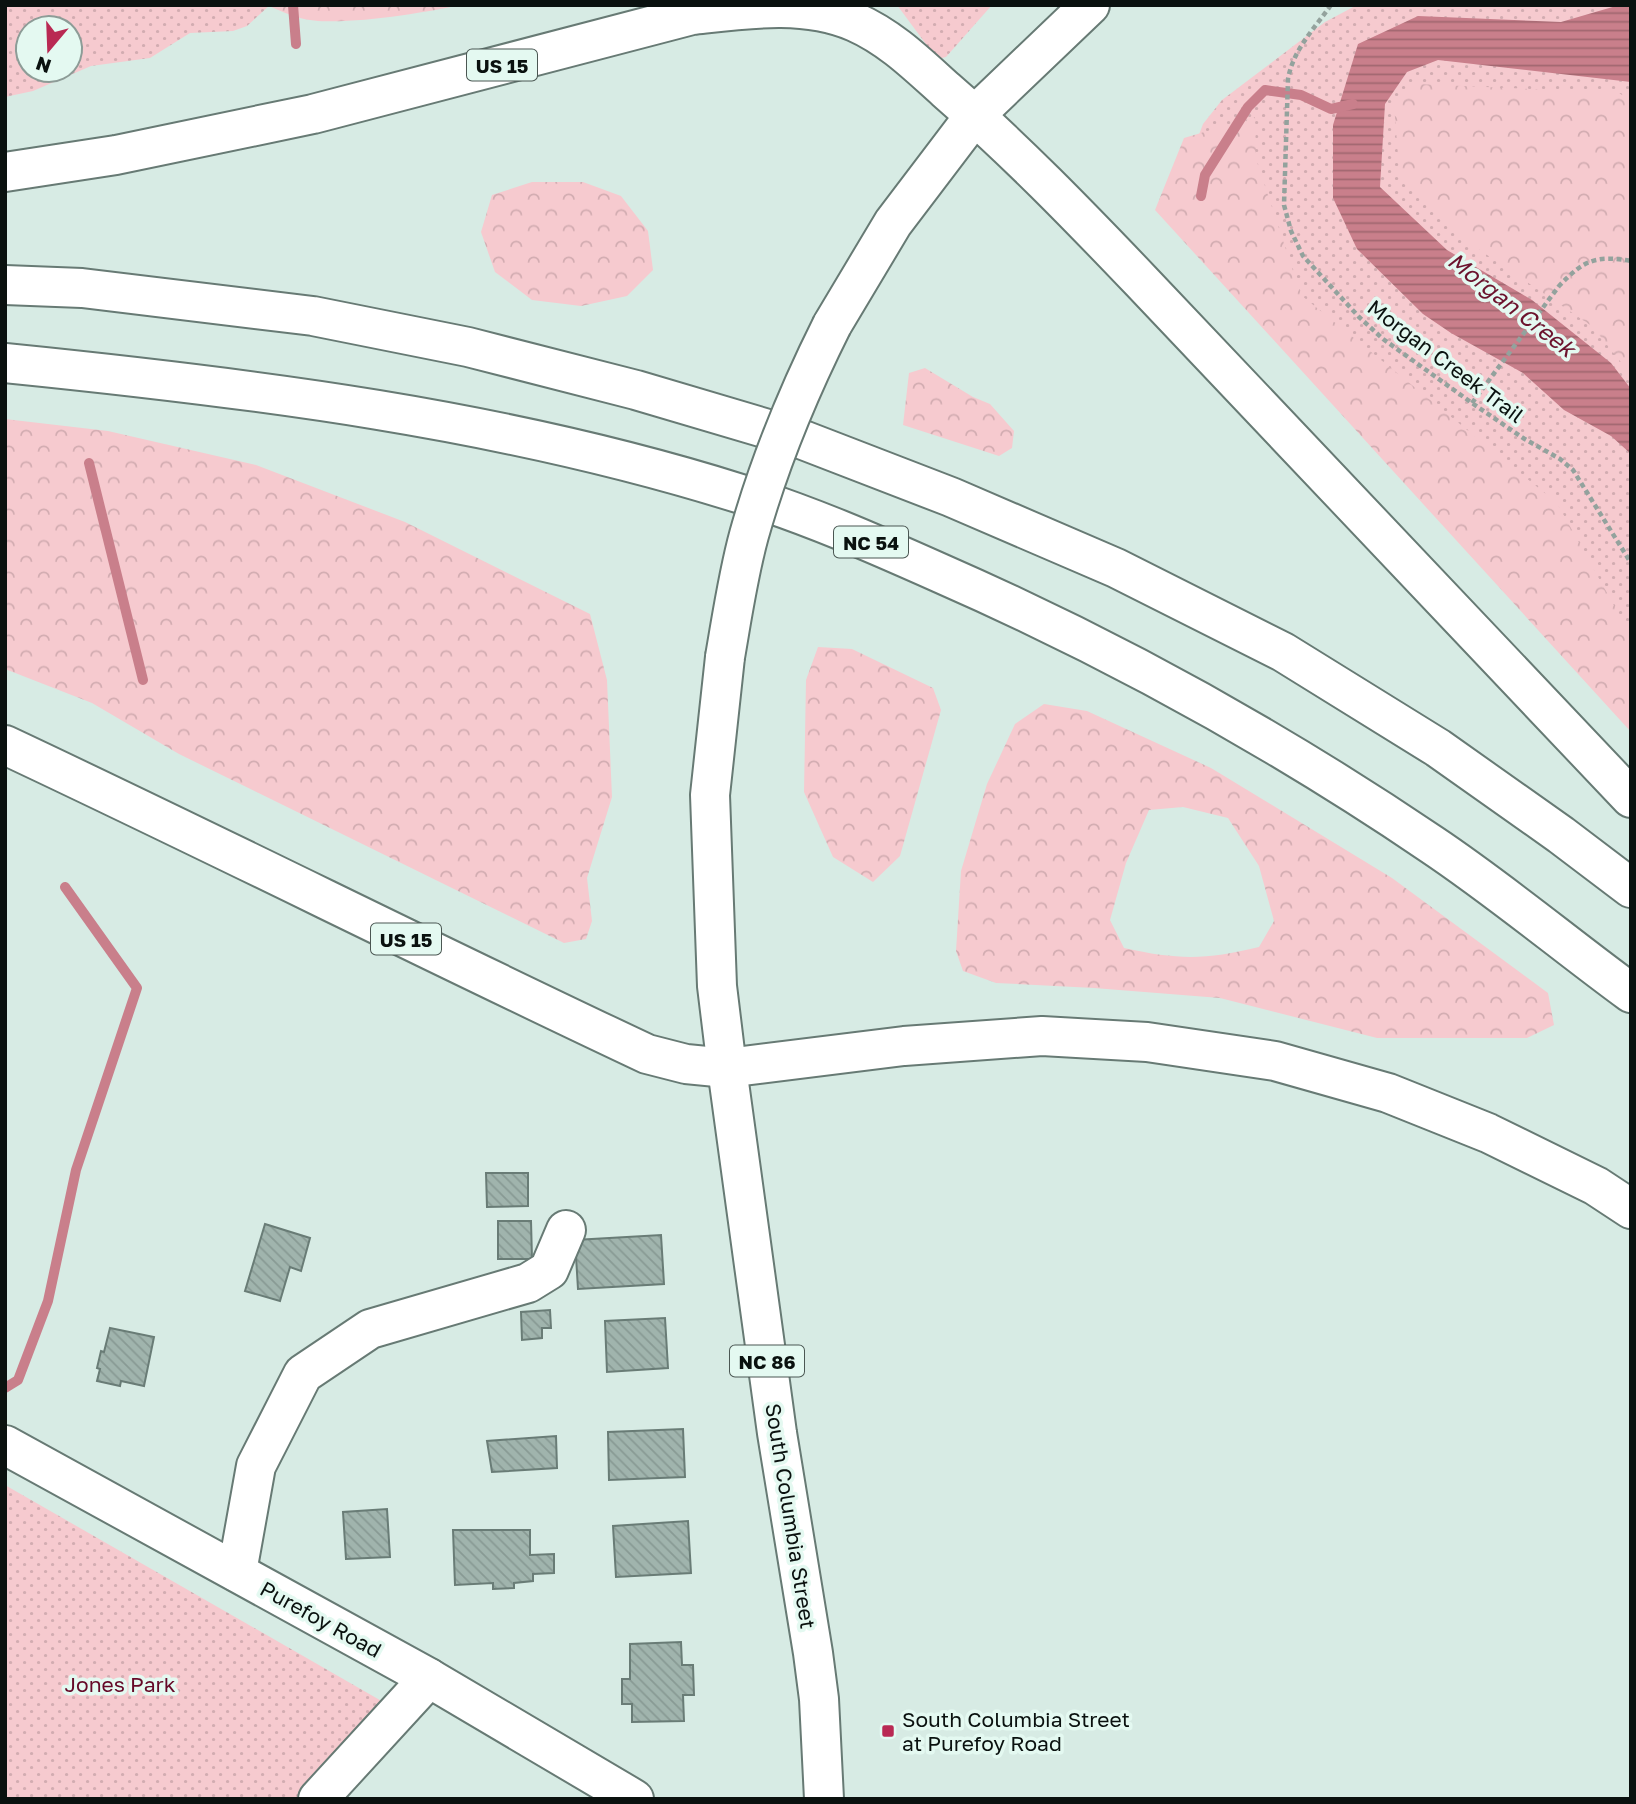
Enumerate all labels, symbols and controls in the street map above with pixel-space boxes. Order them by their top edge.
north arrow [14,14,84,84]
road number: US 15 [467,50,537,80]
text: N [33,52,54,79]
water label: Morgan Creek [1443,246,1583,363]
street label: Morgan Creek Trail [1363,294,1529,428]
road number: NC 54 [834,526,908,558]
road number: US 15 [371,923,441,954]
road number: NC 86 [730,1345,804,1376]
street label: South Columbia Street [760,1401,822,1631]
street label: Purefoy Road [256,1575,386,1663]
park label: Jones Park [64,1671,176,1697]
place label: South Columbia Street at Purefoy Road [902,1706,1130,1756]
marker: South Columbia Street at Purefoy Road [880,1723,896,1739]

